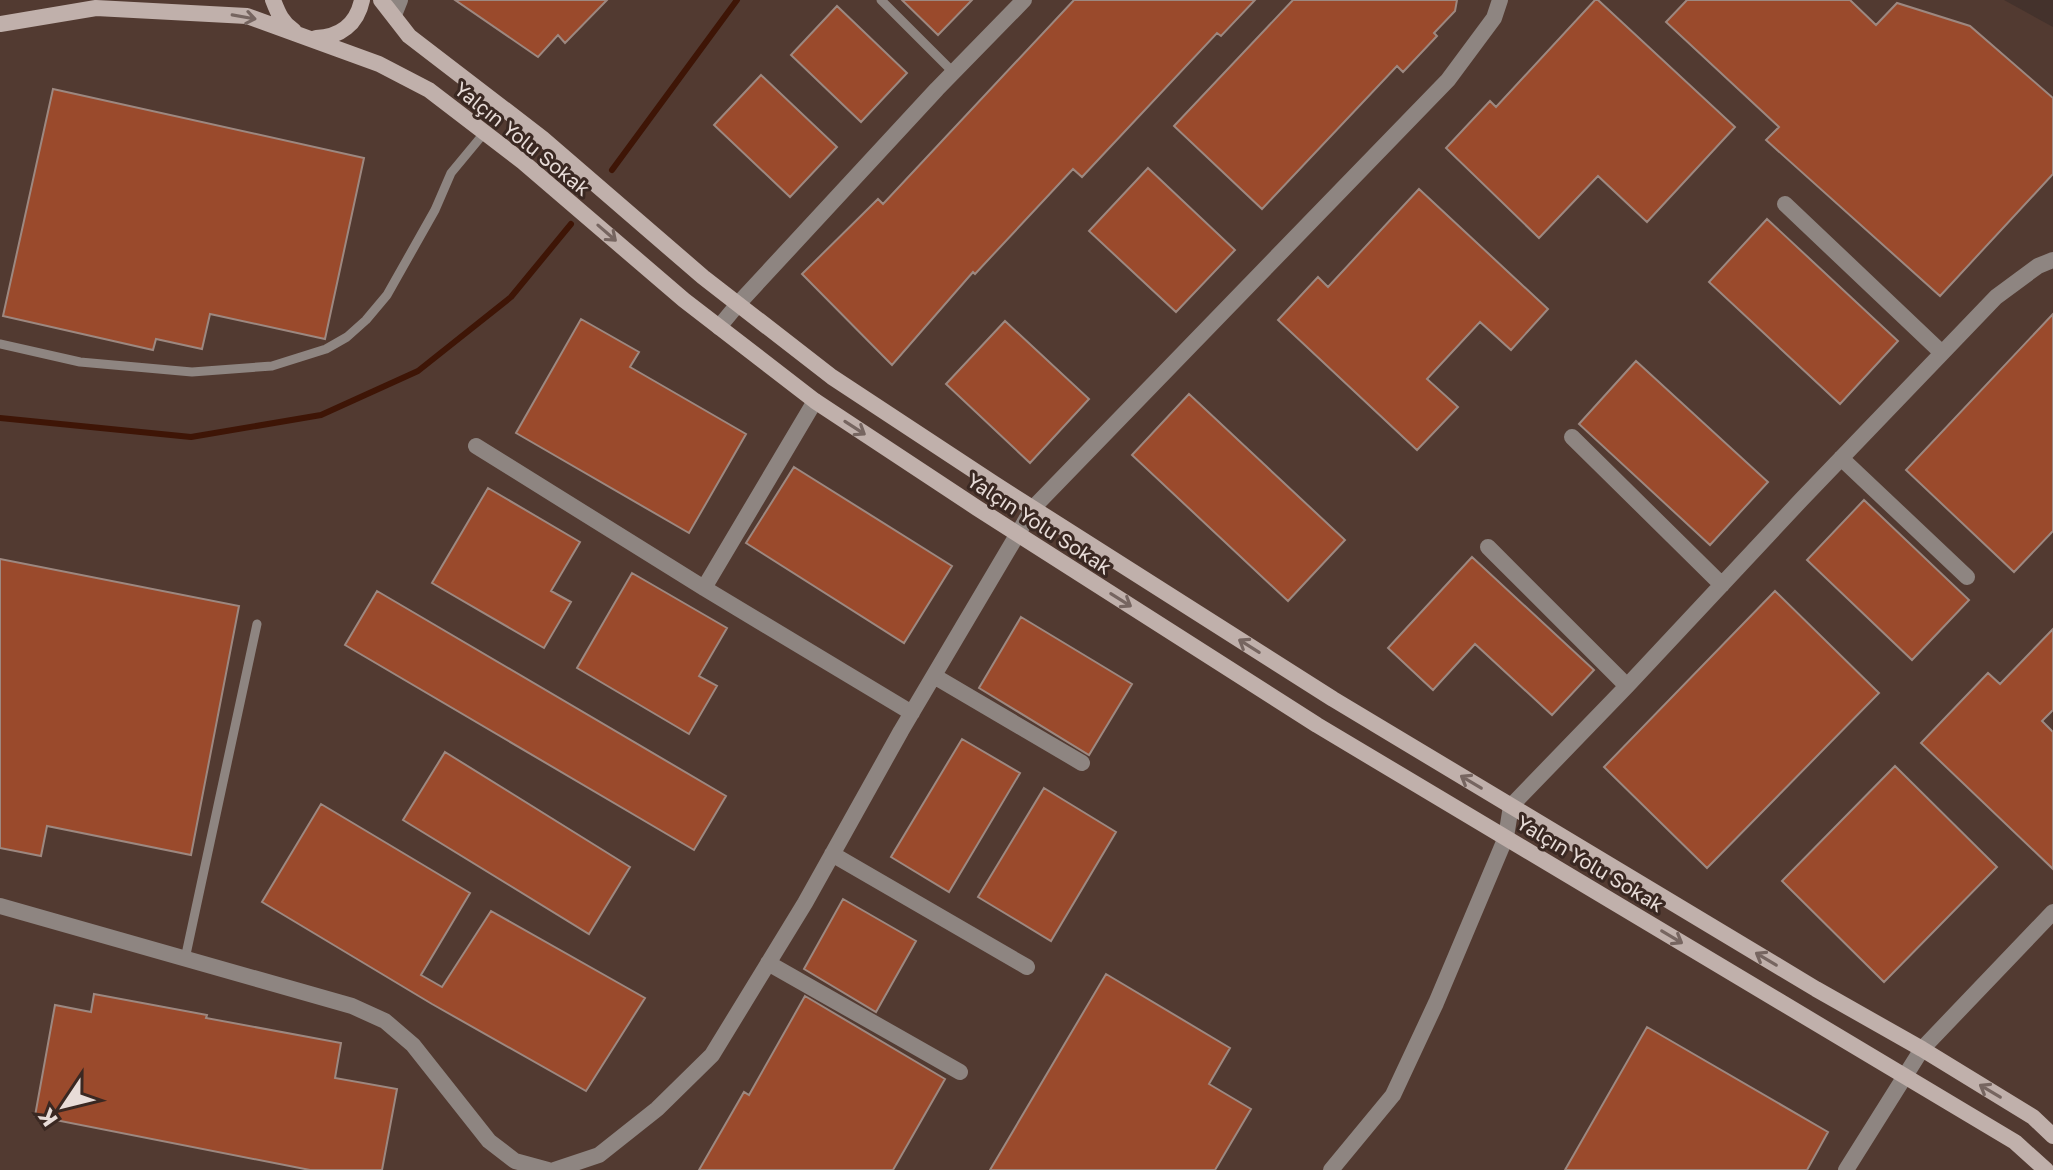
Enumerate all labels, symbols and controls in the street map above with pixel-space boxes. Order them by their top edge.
one-way arrow [231,11,256,26]
street label: Yalçın Yolu Sokak [450,76,595,200]
one-way arrow [596,224,616,242]
one-way arrow [844,420,866,436]
street label: Yalçın Yolu Sokak [963,467,1116,579]
one-way arrow [1109,591,1131,608]
one-way arrow [1238,637,1261,653]
one-way arrow [1460,773,1483,789]
street label: Yalçın Yolu Sokak [1513,810,1668,917]
one-way arrow [1660,929,1683,945]
one-way arrow [1755,950,1778,966]
north arrow [24,1066,104,1146]
one-way arrow [1979,1082,2002,1098]
text: K [32,1103,63,1132]

